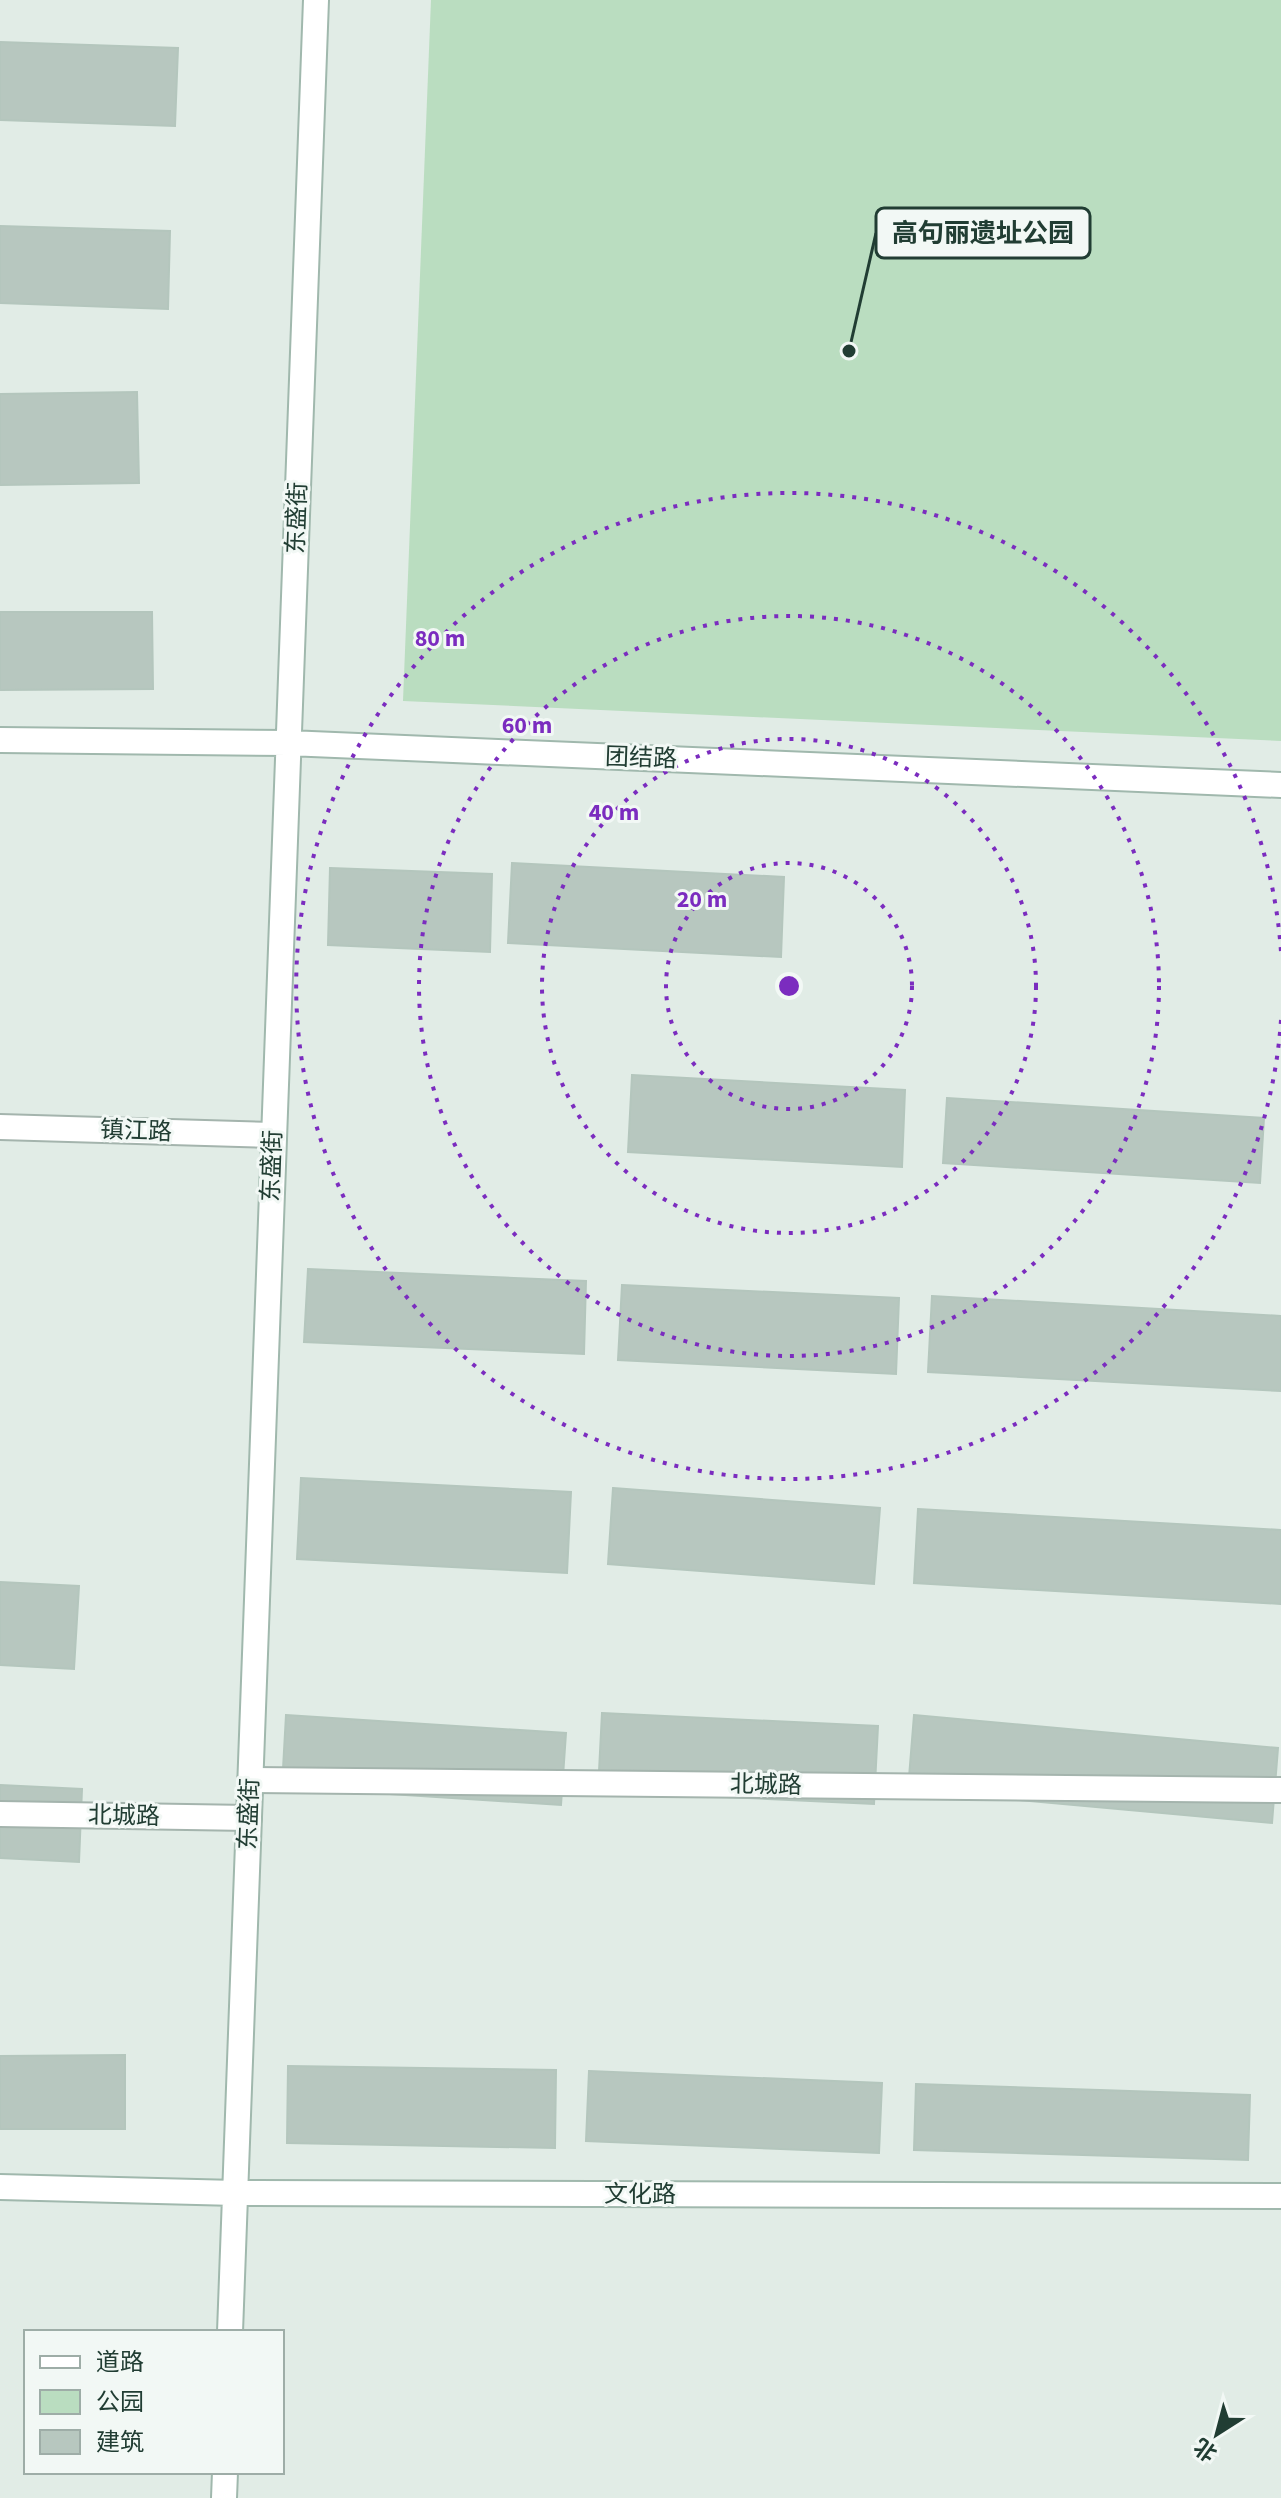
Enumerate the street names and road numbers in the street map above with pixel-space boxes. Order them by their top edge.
street label: 东盛街 [278,481,316,555]
street label: 团结路 [604,739,678,777]
street label: 镇江路 [99,1112,173,1150]
street label: 东盛街 [253,1129,291,1203]
street label: 北城路 [730,1767,802,1803]
street label: 东盛街 [230,1777,268,1851]
street label: 北城路 [88,1798,160,1834]
street label: 文化路 [604,2177,676,2212]

